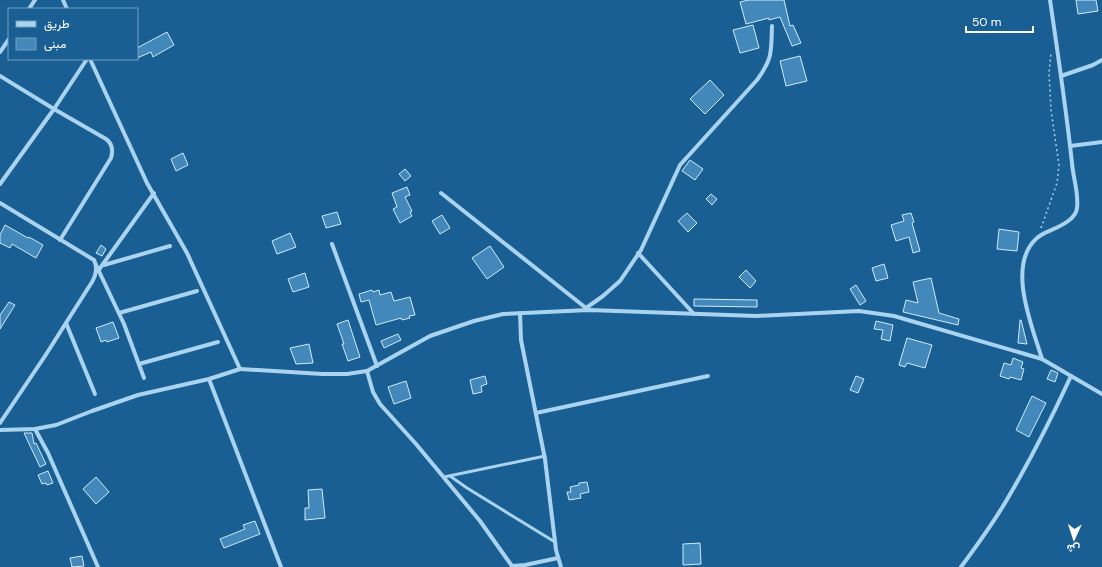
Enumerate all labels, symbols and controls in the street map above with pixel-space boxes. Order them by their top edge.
legend [8,8,138,60]
scale bar [966,8,1033,34]
text: 50 m [972,14,1001,30]
text: طريق [44,16,70,32]
text: مبنى [44,36,66,52]
north arrow [1054,519,1094,559]
text: ش [1067,542,1080,556]

